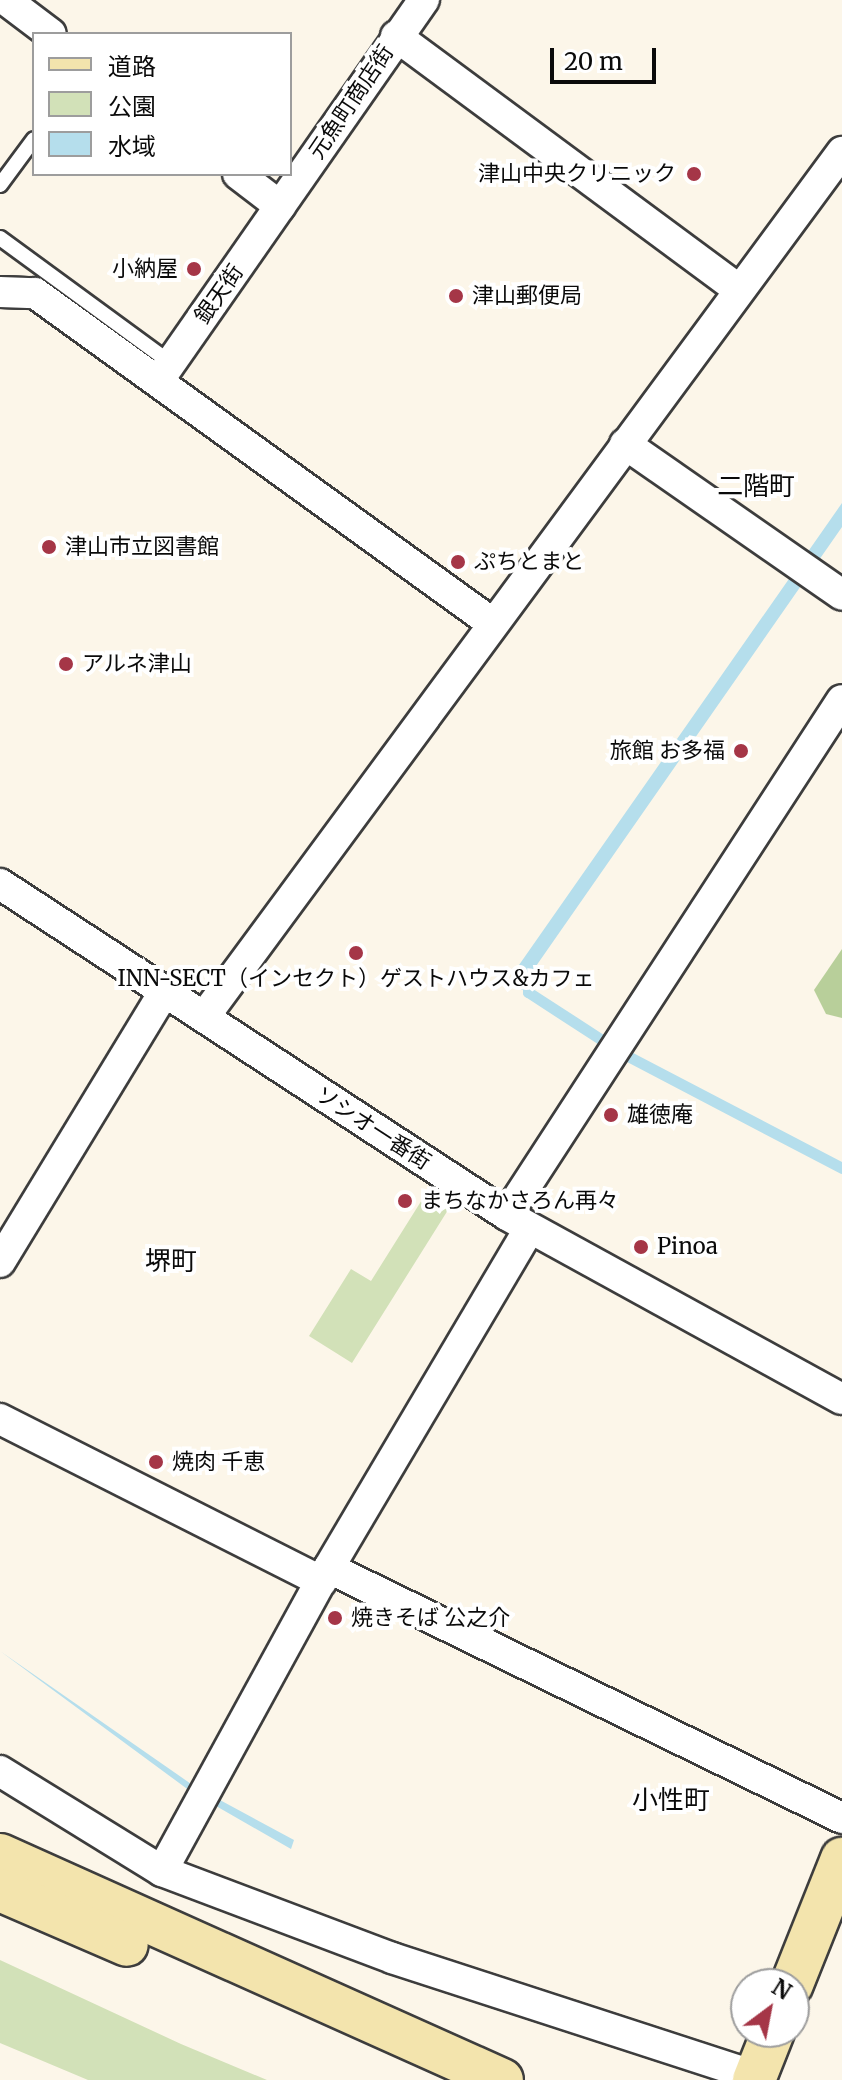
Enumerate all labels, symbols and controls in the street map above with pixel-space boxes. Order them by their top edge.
legend [32,32,292,176]
scale bar [554,32,660,82]
street label: 元魚町商店街 [303,40,399,164]
text: 20 m [564,46,623,77]
text: 道路 [108,51,156,82]
text: 公園 [108,91,156,122]
text: 水域 [108,131,156,162]
place label: 津山中央クリニック [478,161,676,187]
marker: 津山中央クリニック [683,163,705,185]
place label: 小納屋 [112,256,178,282]
street label: 銀天街 [189,259,249,329]
marker: 小納屋 [185,260,203,278]
place label: 津山郵便局 [472,283,582,309]
marker: 津山郵便局 [447,287,465,305]
district label: 二階町 [717,470,795,502]
place label: 津山市立図書館 [65,534,219,560]
marker: 津山市立図書館 [40,538,58,556]
place label: ぷちとまと [474,549,584,575]
marker: ぷちとまと [449,553,467,571]
place label: アルネ津山 [82,651,192,677]
marker: アルネ津山 [57,655,75,673]
place label: 旅館 お多福 [610,738,725,764]
marker: 旅館 お多福 [732,742,750,760]
marker: INN-SECT（インセクト）ゲストハウス&カフェ [347,944,365,962]
place label: INN-SECT（インセクト）ゲストハウス&カフェ [117,966,595,992]
street label: ソシオ一番街 [310,1081,436,1175]
place label: 雄徳庵 [627,1102,693,1128]
marker: 雄徳庵 [602,1106,620,1124]
place label: まちなかさろん再々 [421,1188,619,1214]
marker: まちなかさろん再々 [396,1192,414,1210]
place label: Pinoa [657,1234,718,1260]
marker: Pinoa [632,1238,650,1256]
district label: 堺町 [145,1245,197,1277]
place label: 焼肉 千恵 [172,1449,265,1475]
marker: 焼肉 千恵 [147,1453,165,1471]
place label: 焼きそば 公之介 [351,1605,510,1631]
marker: 焼きそば 公之介 [326,1609,344,1627]
district label: 小性町 [632,1784,710,1816]
north arrow [730,1968,810,2048]
text: N [767,1973,796,2006]

